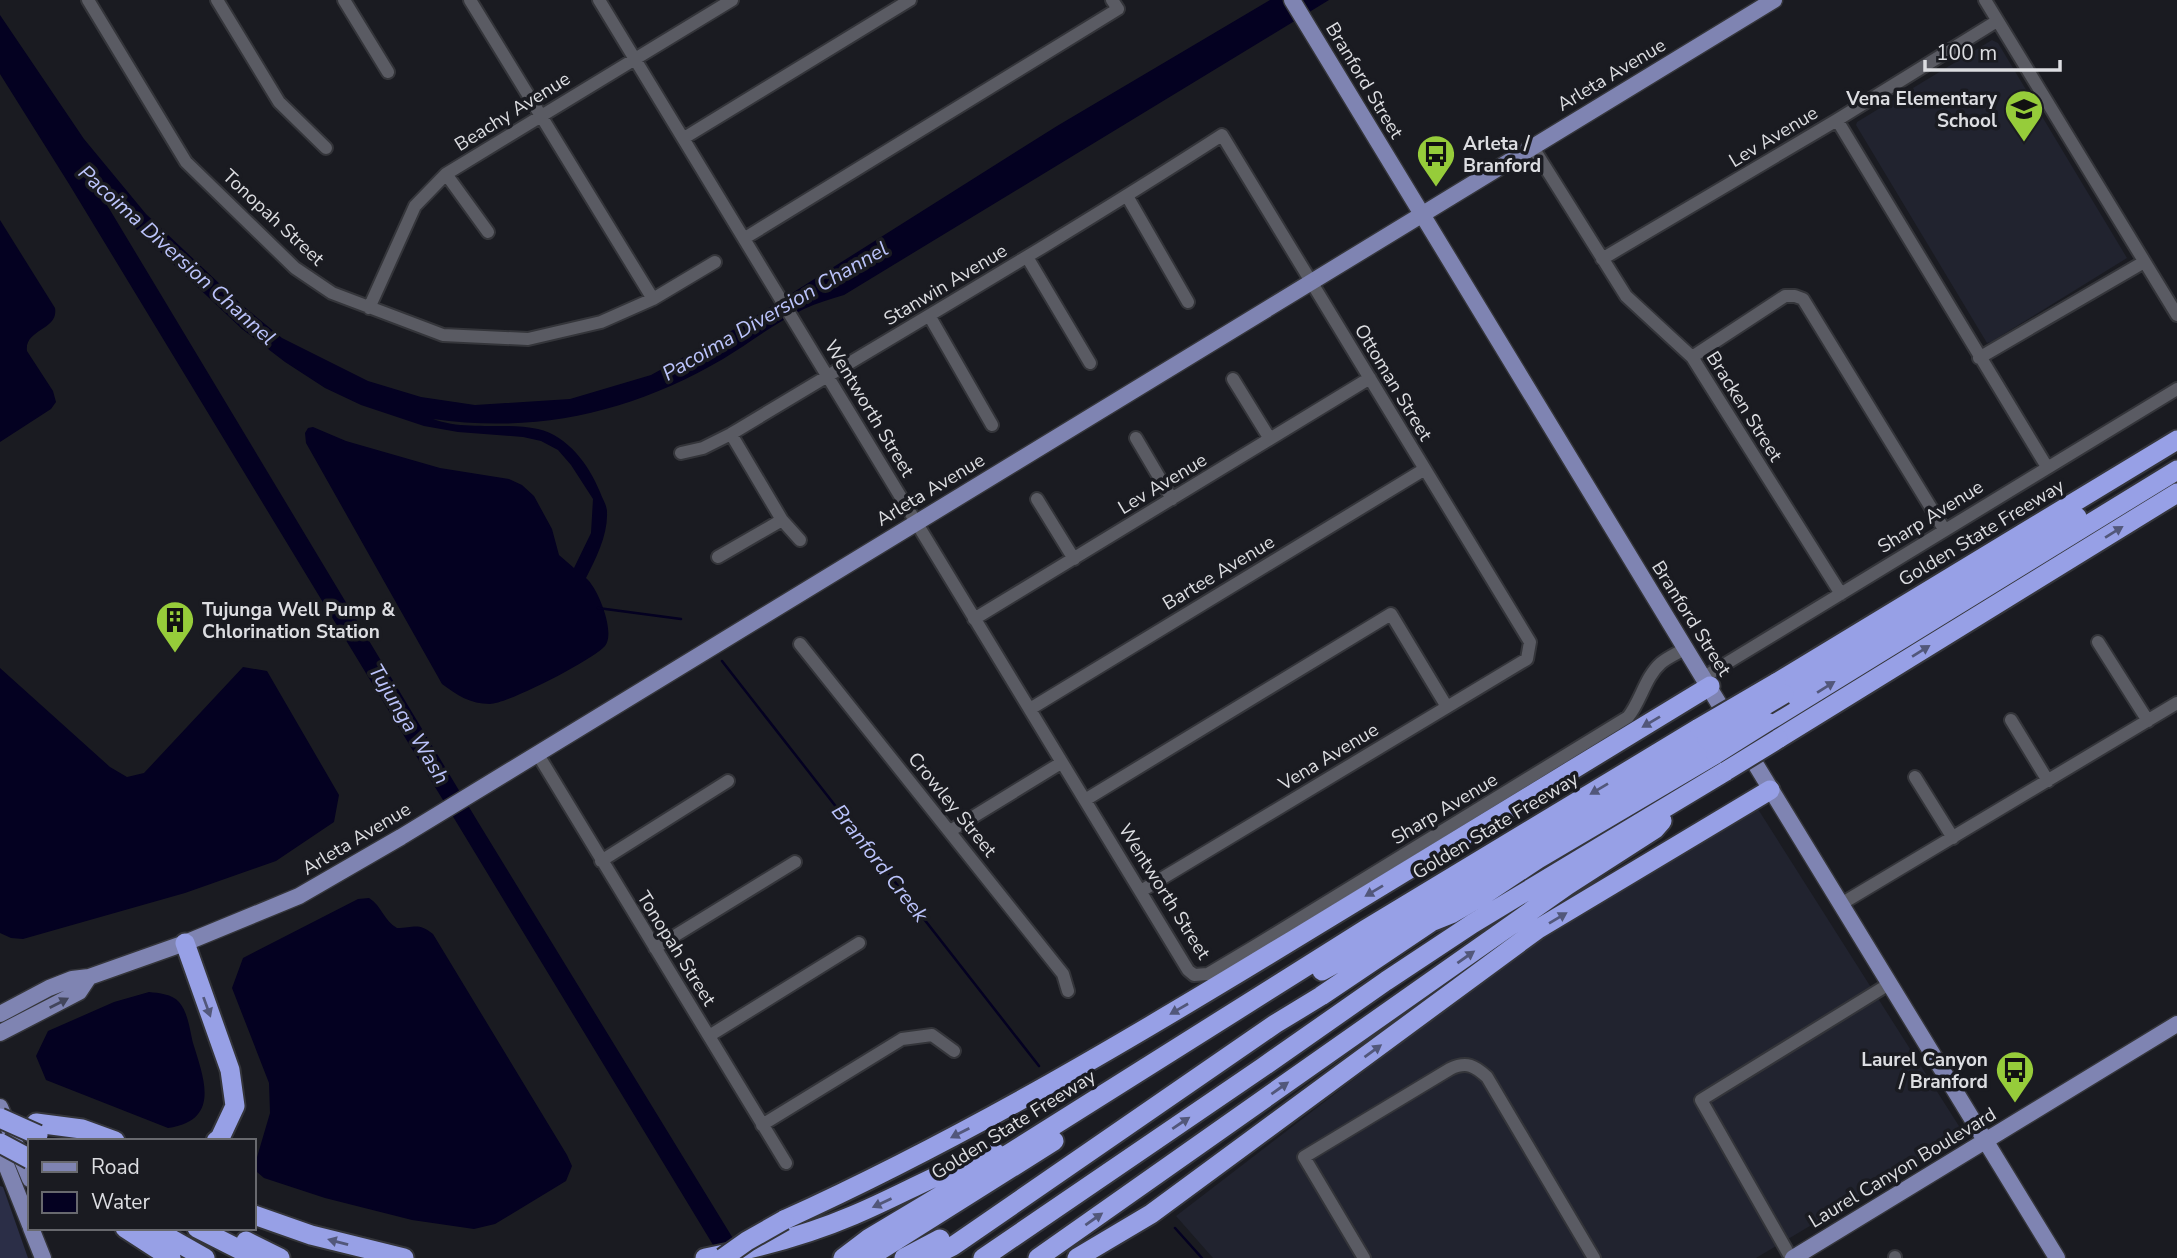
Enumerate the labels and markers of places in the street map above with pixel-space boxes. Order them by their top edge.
place label: Vena Elementary School [1845,86,1998,134]
school or university icon: Vena Elementary School [2003,88,2045,143]
place label: Arleta / Branford [1463,131,1541,179]
bus stop icon: Arleta / Branford [1415,133,1457,188]
place label: Tujunga Well Pump & Chlorination Station [202,597,396,645]
building icon: Tujunga Well Pump & Chlorination Station [154,599,196,654]
place label: Laurel Canyon / Branford [1861,1047,1988,1095]
bus stop icon: Laurel Canyon / Branford [1994,1049,2036,1104]

